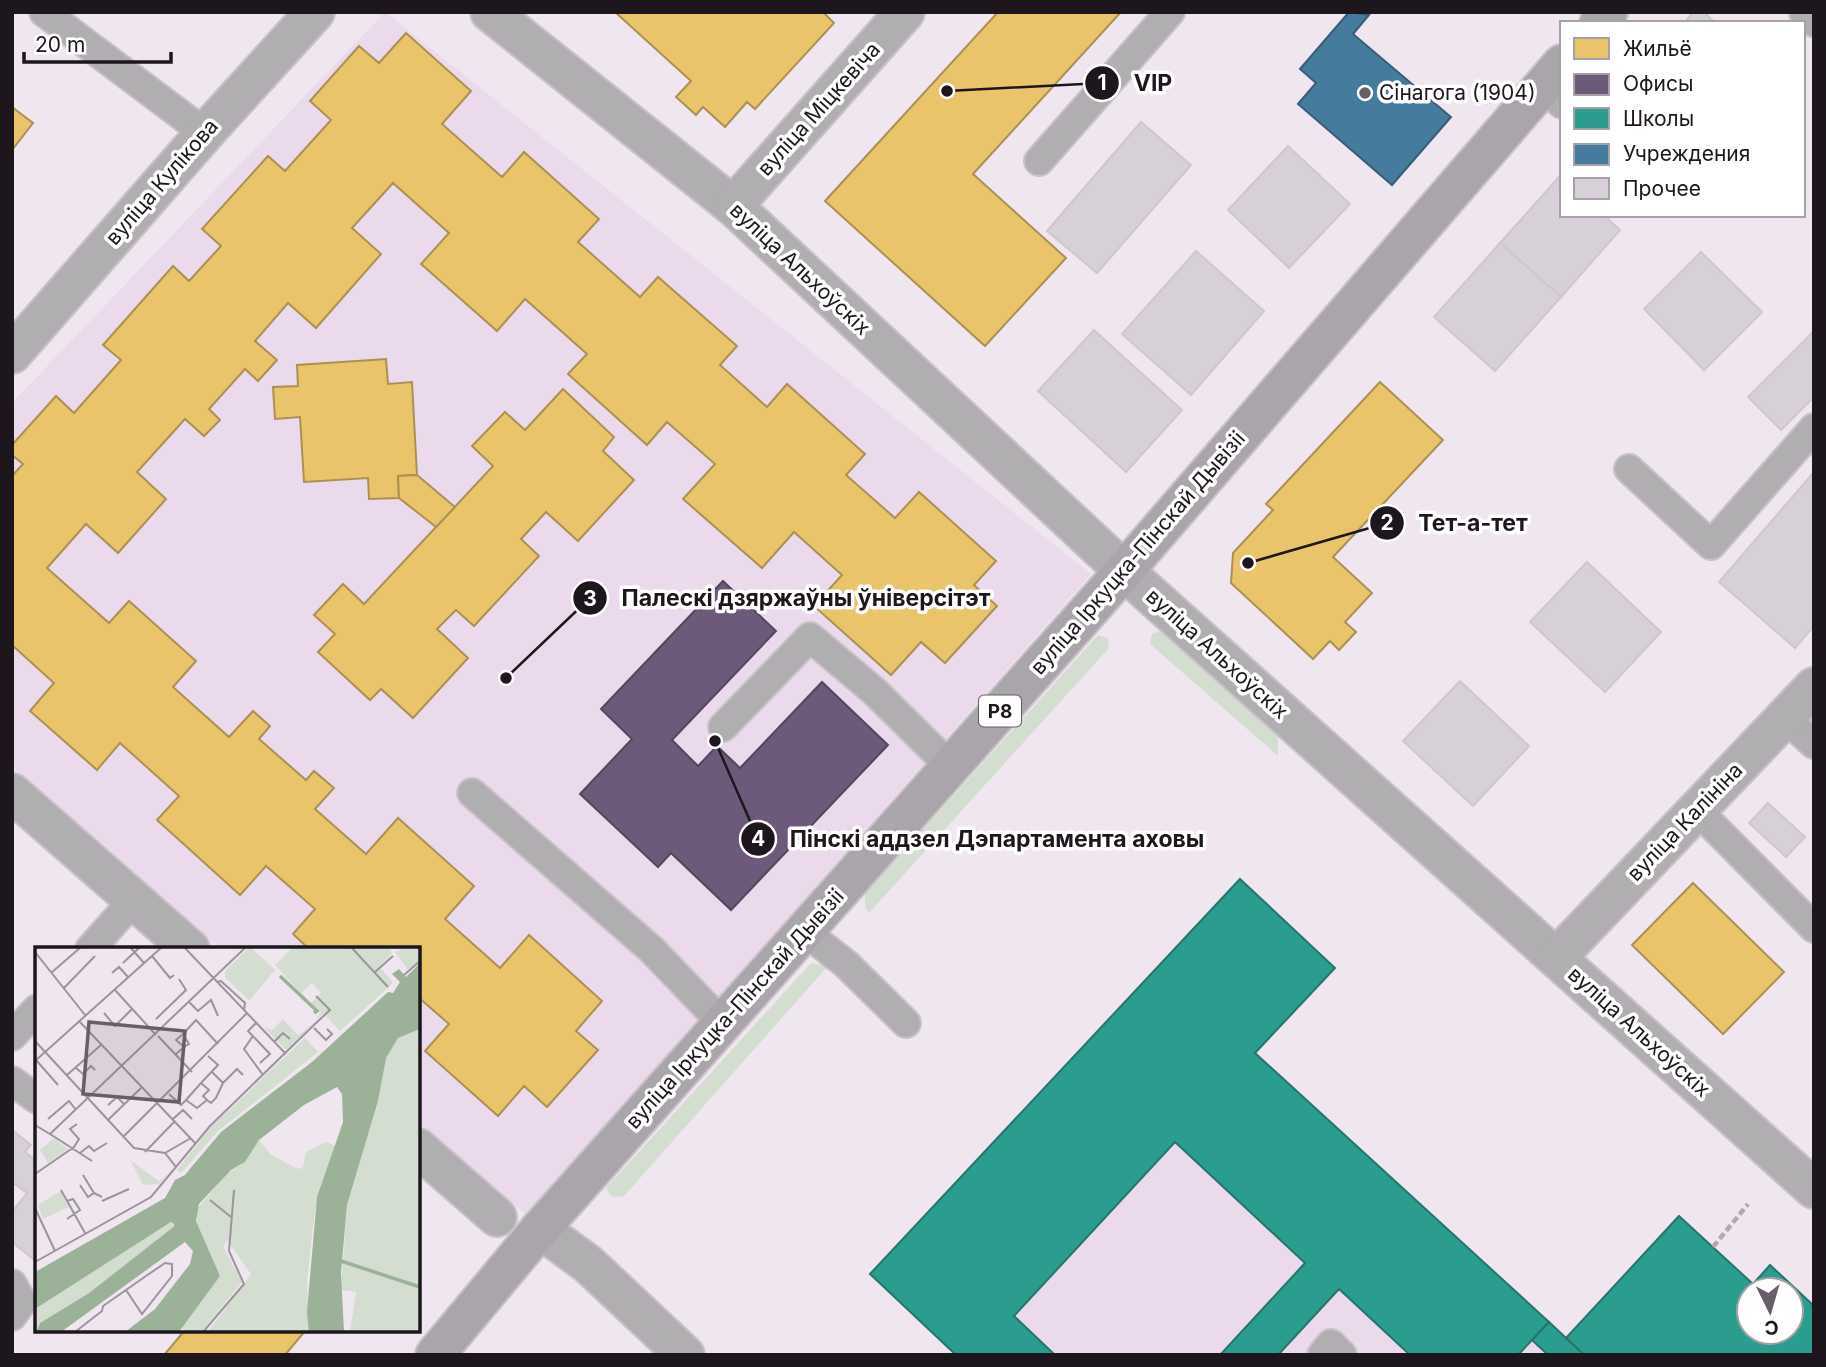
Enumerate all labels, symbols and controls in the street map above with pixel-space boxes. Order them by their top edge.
scale bar [24,21,172,65]
legend [1560,21,1805,217]
text: 20 m [35,32,85,57]
text: Жильё [1623,36,1692,61]
street label: вуліца Міцкевіча [752,37,885,180]
callout: VIP [1084,61,1186,105]
text: VIP [1134,69,1172,97]
text: 1 [1097,70,1107,95]
text: Офисы [1623,71,1693,96]
place label: Сінагога (1904) [1379,80,1536,105]
marker: Сінагога (1904) [1357,85,1373,101]
text: Школы [1623,106,1694,131]
street label: вуліца Кулікова [100,114,223,250]
text: Учреждения [1623,141,1750,166]
text: Прочее [1623,176,1701,201]
street label: вуліца Альхоўскіх [725,197,876,340]
street label: вуліца Іркуцка-Пінскай Дывізіі [1025,426,1250,679]
callout: Тет-а-тет [1369,501,1542,545]
text: Тет-а-тет [1418,509,1528,537]
text: 2 [1380,510,1394,535]
callout: Палескі дзяржаўны ўніверсітэт [573,576,1005,620]
street label: вуліца Альхоўскіх [1141,583,1293,724]
text: Палескі дзяржаўны ўніверсітэт [622,584,991,612]
text: 3 [583,586,597,611]
road number: Р8 [979,696,1021,726]
street label: вуліца Калініна [1622,757,1747,886]
callout: Пінскі аддзел Дэпартамента аховы [740,817,1218,861]
text: Пінскі аддзел Дэпартамента аховы [790,825,1204,853]
text: 4 [751,826,765,851]
street label: вуліца Іркуцка-Пінскай Дывізіі [620,884,849,1134]
inset map [35,947,420,1332]
street label: вуліца Альхоўскіх [1563,961,1715,1102]
north arrow [1735,1276,1805,1346]
text: С [1763,1315,1779,1340]

